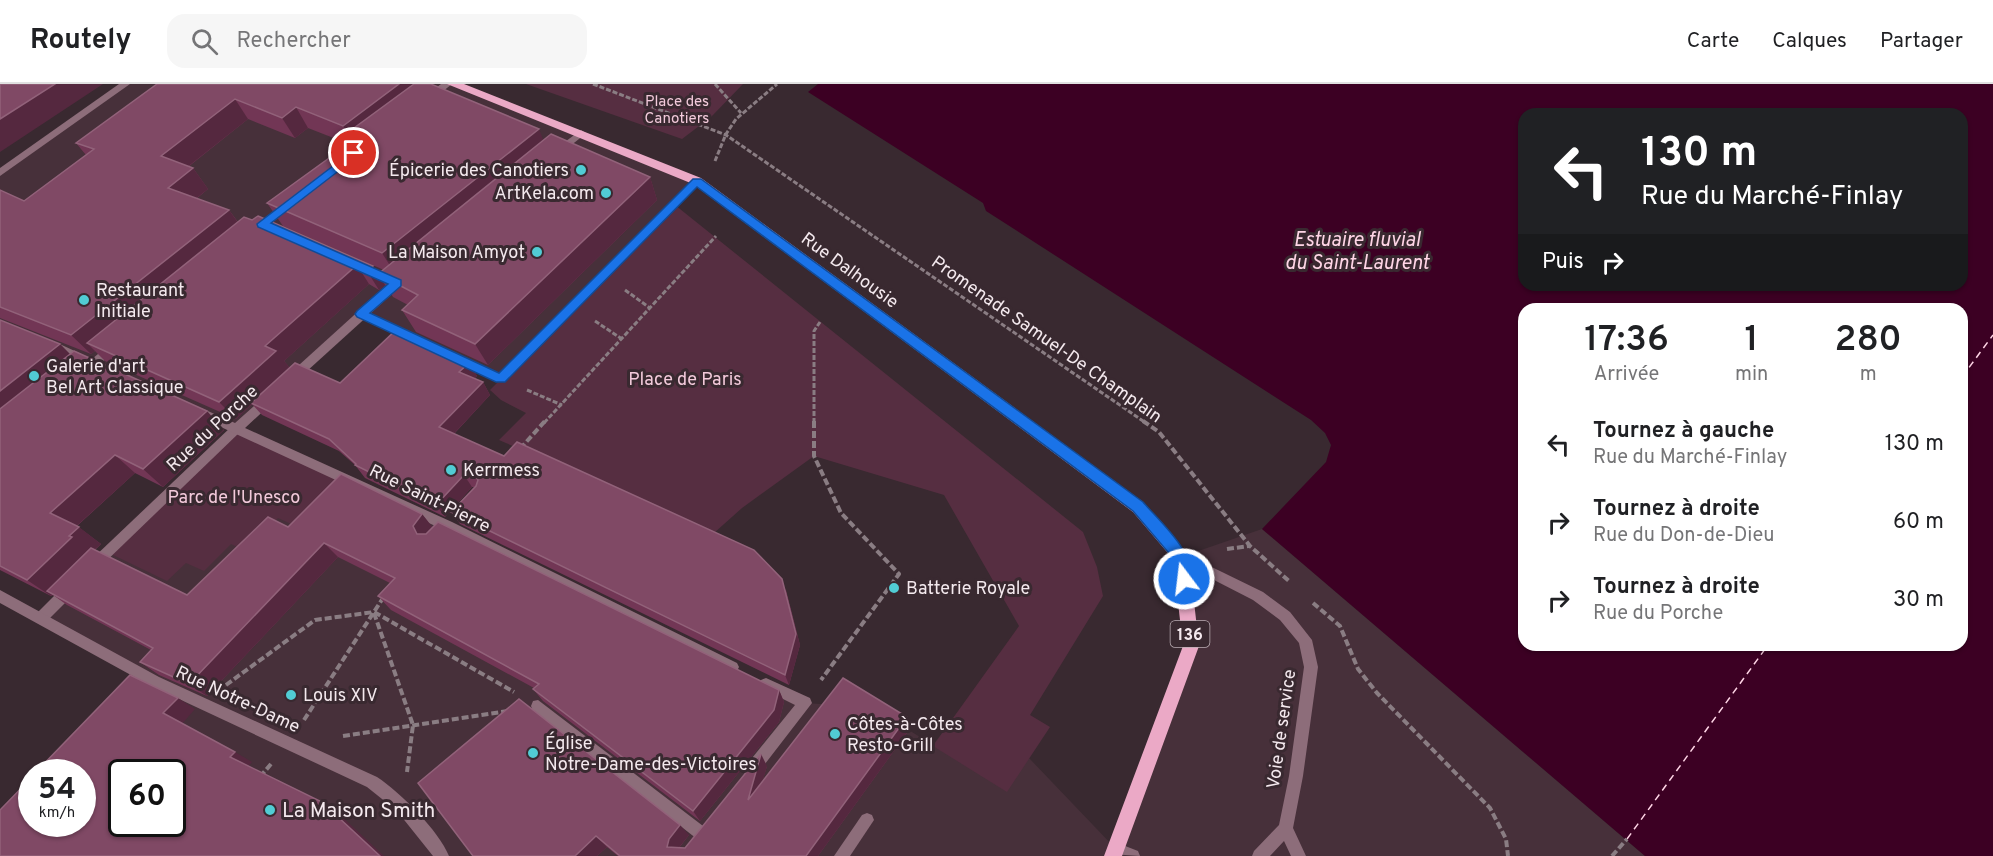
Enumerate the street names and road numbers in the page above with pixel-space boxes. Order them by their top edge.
street label: Rue Dalhousie [796,228,902,314]
street label: Promenade Samuel-De Champlain [926,252,1166,429]
street label: Rue du Porche [162,381,264,477]
street label: Rue Saint-Pierre [365,460,494,539]
road number: 136 [1170,621,1210,647]
street label: Rue Notre-Dame [171,661,303,739]
street label: Voie de service [1263,668,1302,790]

